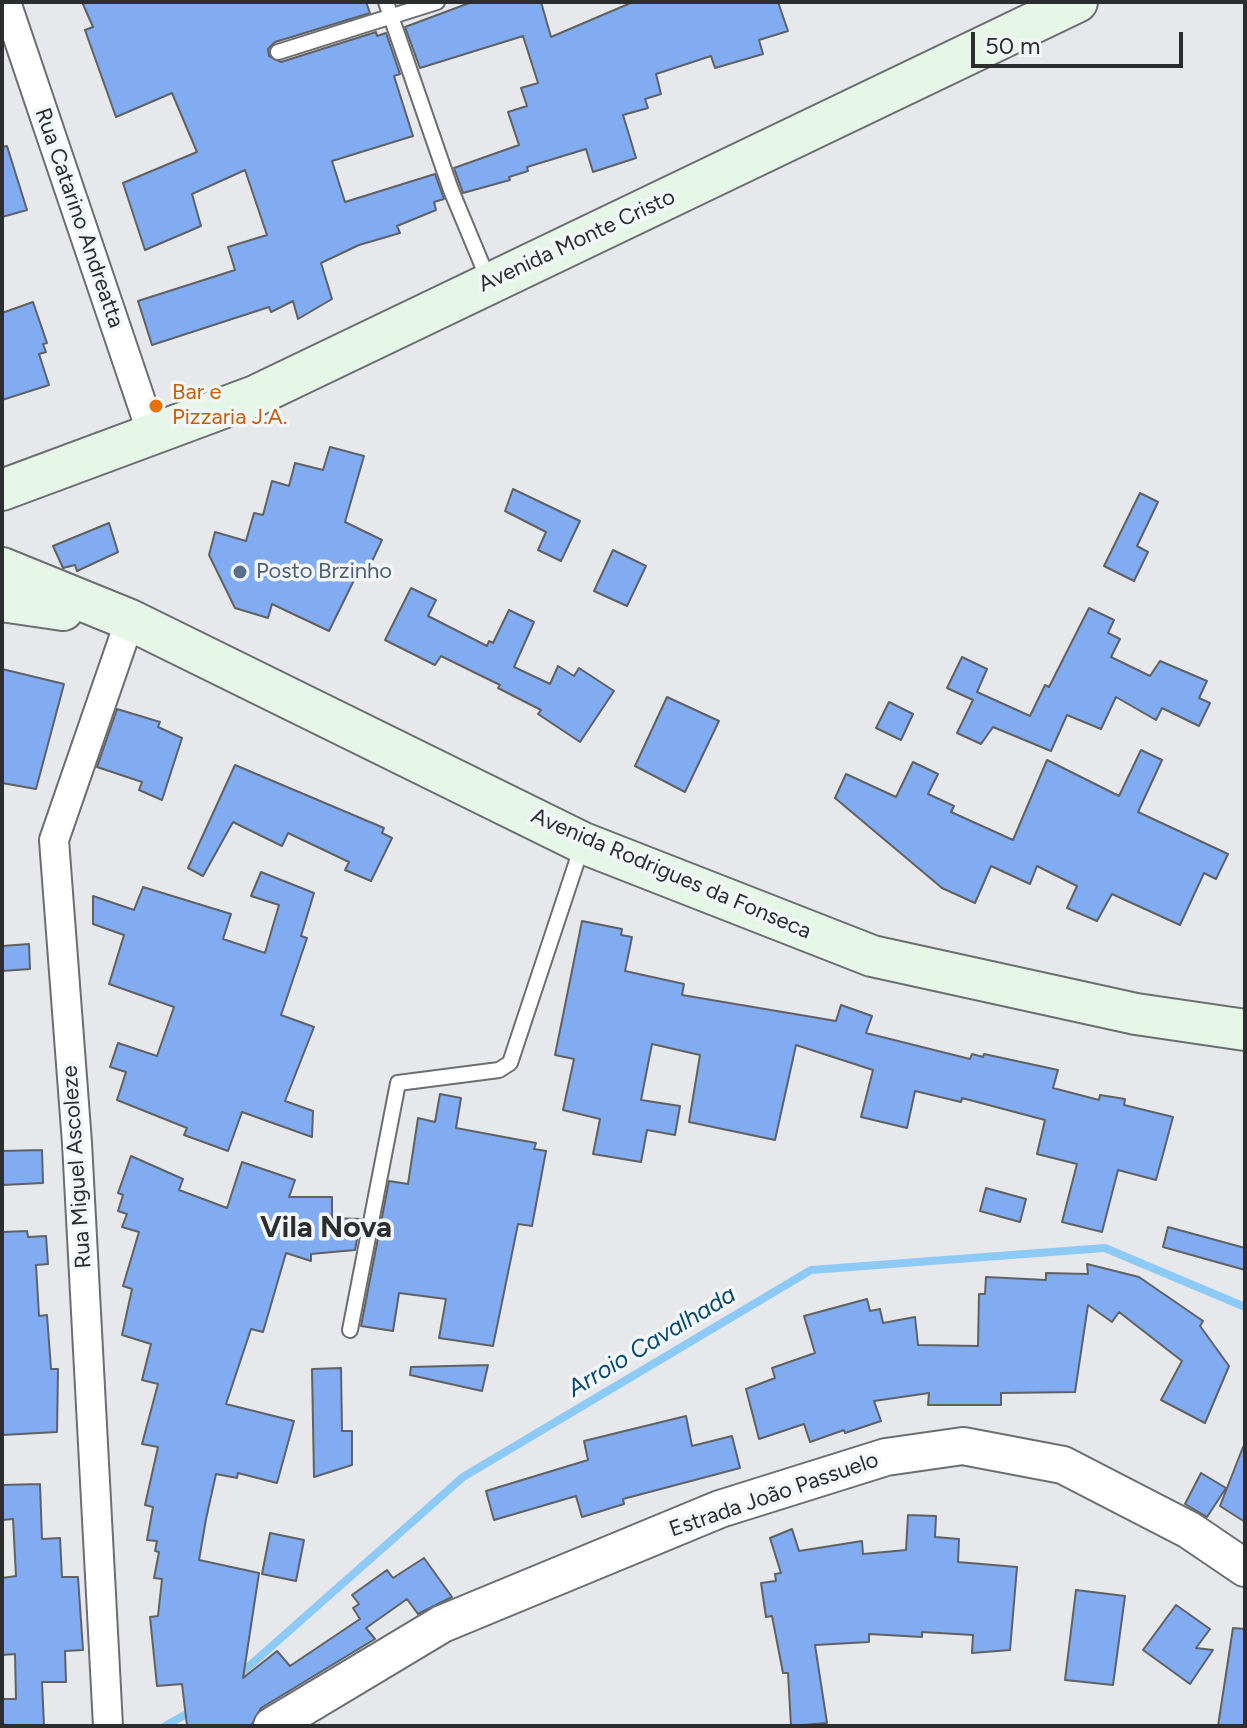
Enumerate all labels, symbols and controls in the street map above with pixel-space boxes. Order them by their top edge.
scale bar [975,16,1187,66]
text: 50 m [985,31,1041,60]
street label: Rua Catarino Andreatta [29,105,129,331]
street label: Avenida Monte Cristo [475,184,679,298]
place label: Bar e Pizzaria J.A. [172,380,287,432]
marker: Bar e Pizzaria J.A. [147,397,165,415]
place label: Posto Brzinho [256,559,392,585]
marker: Posto Brzinho [231,563,249,581]
street label: Avenida Rodrigues da Fonseca [527,803,815,945]
street label: Rua Miguel Ascoleze [57,1065,97,1269]
district label: Vila Nova [260,1210,392,1246]
water label: Arroio Cavalhada [563,1281,741,1403]
street label: Estrada João Passuelo [666,1447,882,1543]

